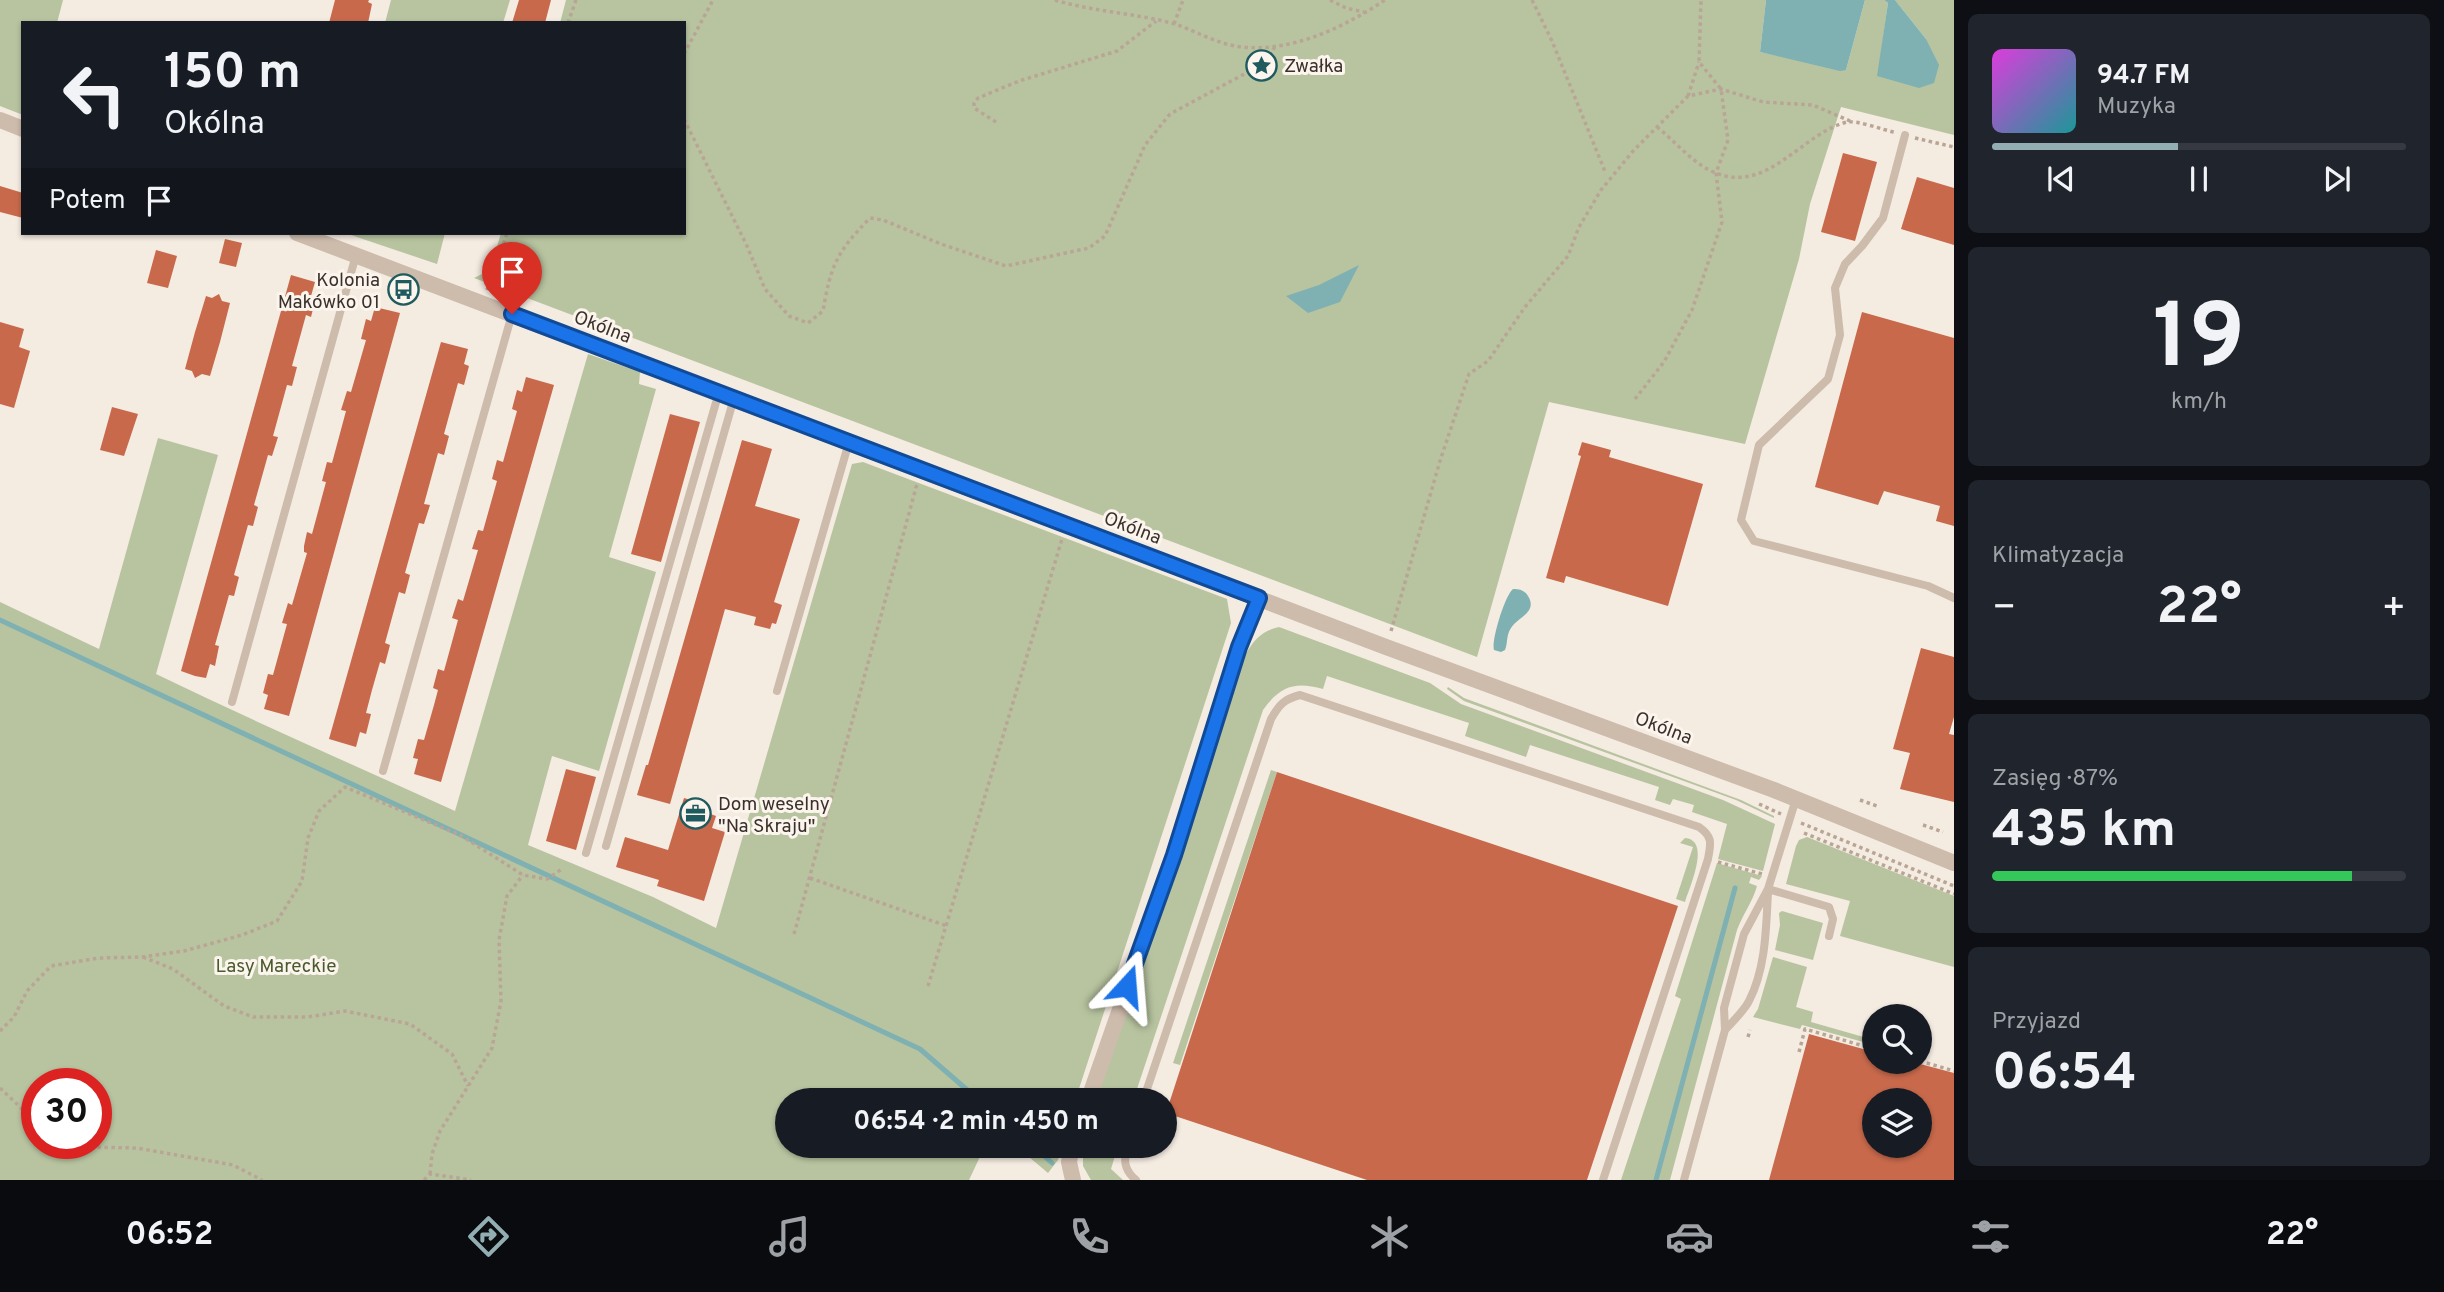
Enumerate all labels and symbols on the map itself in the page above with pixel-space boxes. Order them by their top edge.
place icon: Zwałka [1244,48,1278,82]
place label: Zwałka [1284,55,1343,79]
pin [482,242,542,314]
place label: Kolonia Makówko 01 [278,269,380,315]
bus stop icon: Kolonia Makówko 01 [386,273,420,307]
street label: Okólna [570,306,634,350]
street label: Okólna [1100,507,1164,551]
street label: Okólna [1631,707,1695,751]
place label: Dom weselny "Na Skraju" [718,793,830,839]
office icon: Dom weselny "Na Skraju" [678,797,712,831]
position arrow [1090,949,1164,1023]
park label: Lasy Mareckie [216,955,336,979]
speed limit sign: 30 [21,1068,112,1159]

